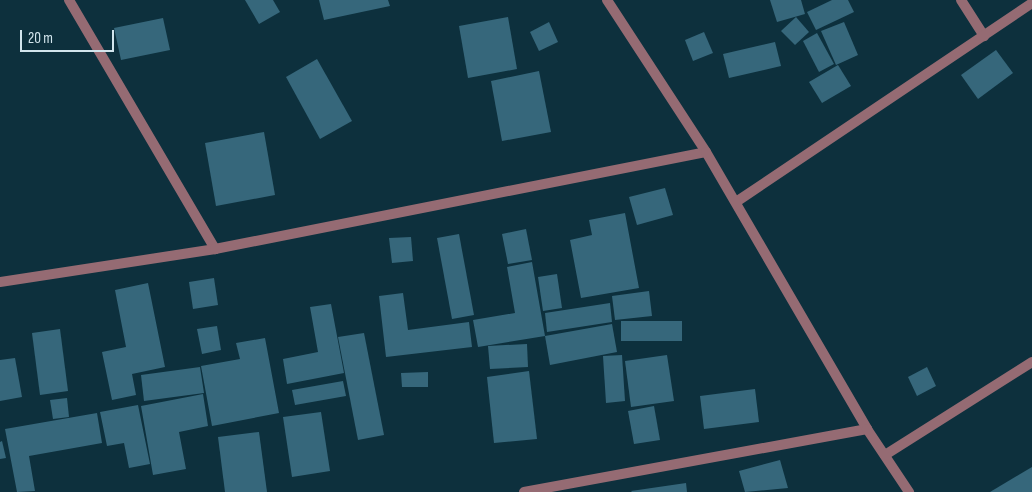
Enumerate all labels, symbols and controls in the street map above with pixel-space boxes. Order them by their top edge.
scale bar [22,20,116,52]
text: 20 m [28,29,53,48]

